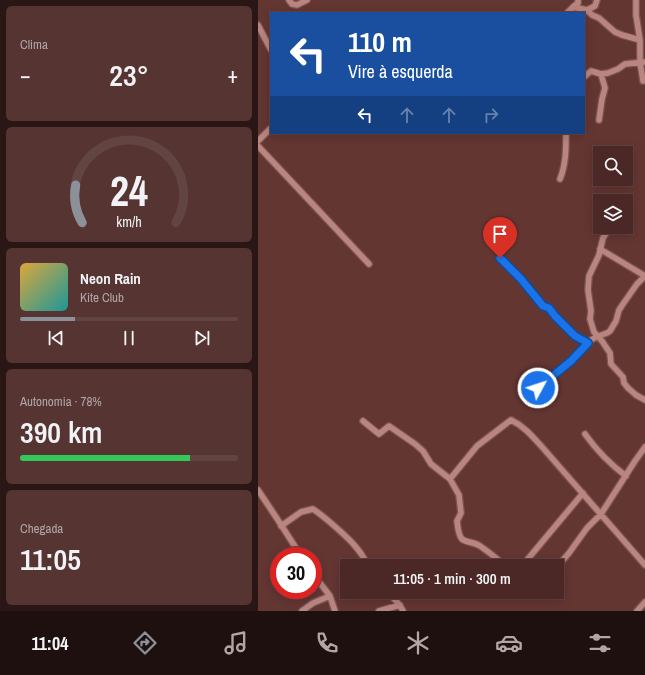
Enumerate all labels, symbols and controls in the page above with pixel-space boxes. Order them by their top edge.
text: 110 m [348,23,412,61]
icon: left [282,28,334,80]
text: Clima [20,36,48,53]
text: 23° [109,55,149,95]
text: Vire à esquerda [348,59,453,84]
text: − [20,60,31,90]
text: + [227,60,238,90]
icon: left [354,104,376,126]
icon: ahead [396,104,418,126]
icon: ahead [438,104,460,126]
icon: right [480,104,502,126]
map controls [593,146,633,234]
button: search [593,146,633,186]
text: 24 [110,162,148,218]
button: layers [593,194,633,234]
text: km/h [116,211,142,230]
pin [483,217,517,258]
icon: arrive [489,223,511,245]
text: Neon Rain [80,268,141,289]
text: Kite Club [80,289,124,306]
icon: previous [45,327,67,349]
icon: pause [118,327,140,349]
icon: next [191,327,213,349]
position arrow [517,367,559,409]
text: Autonomia · 78% [20,393,102,410]
text: 390 km [20,412,102,452]
text: Chegada [20,520,63,537]
text: 11:05 [20,539,81,579]
speed limit sign: 30 [270,547,322,599]
text: 11:05 · 1 min · 300 m [393,568,511,589]
icon: directions [131,629,159,657]
icon: music [222,629,250,657]
icon: phone [313,629,341,657]
icon: climate [404,629,432,657]
icon: car [495,629,523,657]
icon: filters [586,629,614,657]
text: 11:04 [31,631,68,656]

